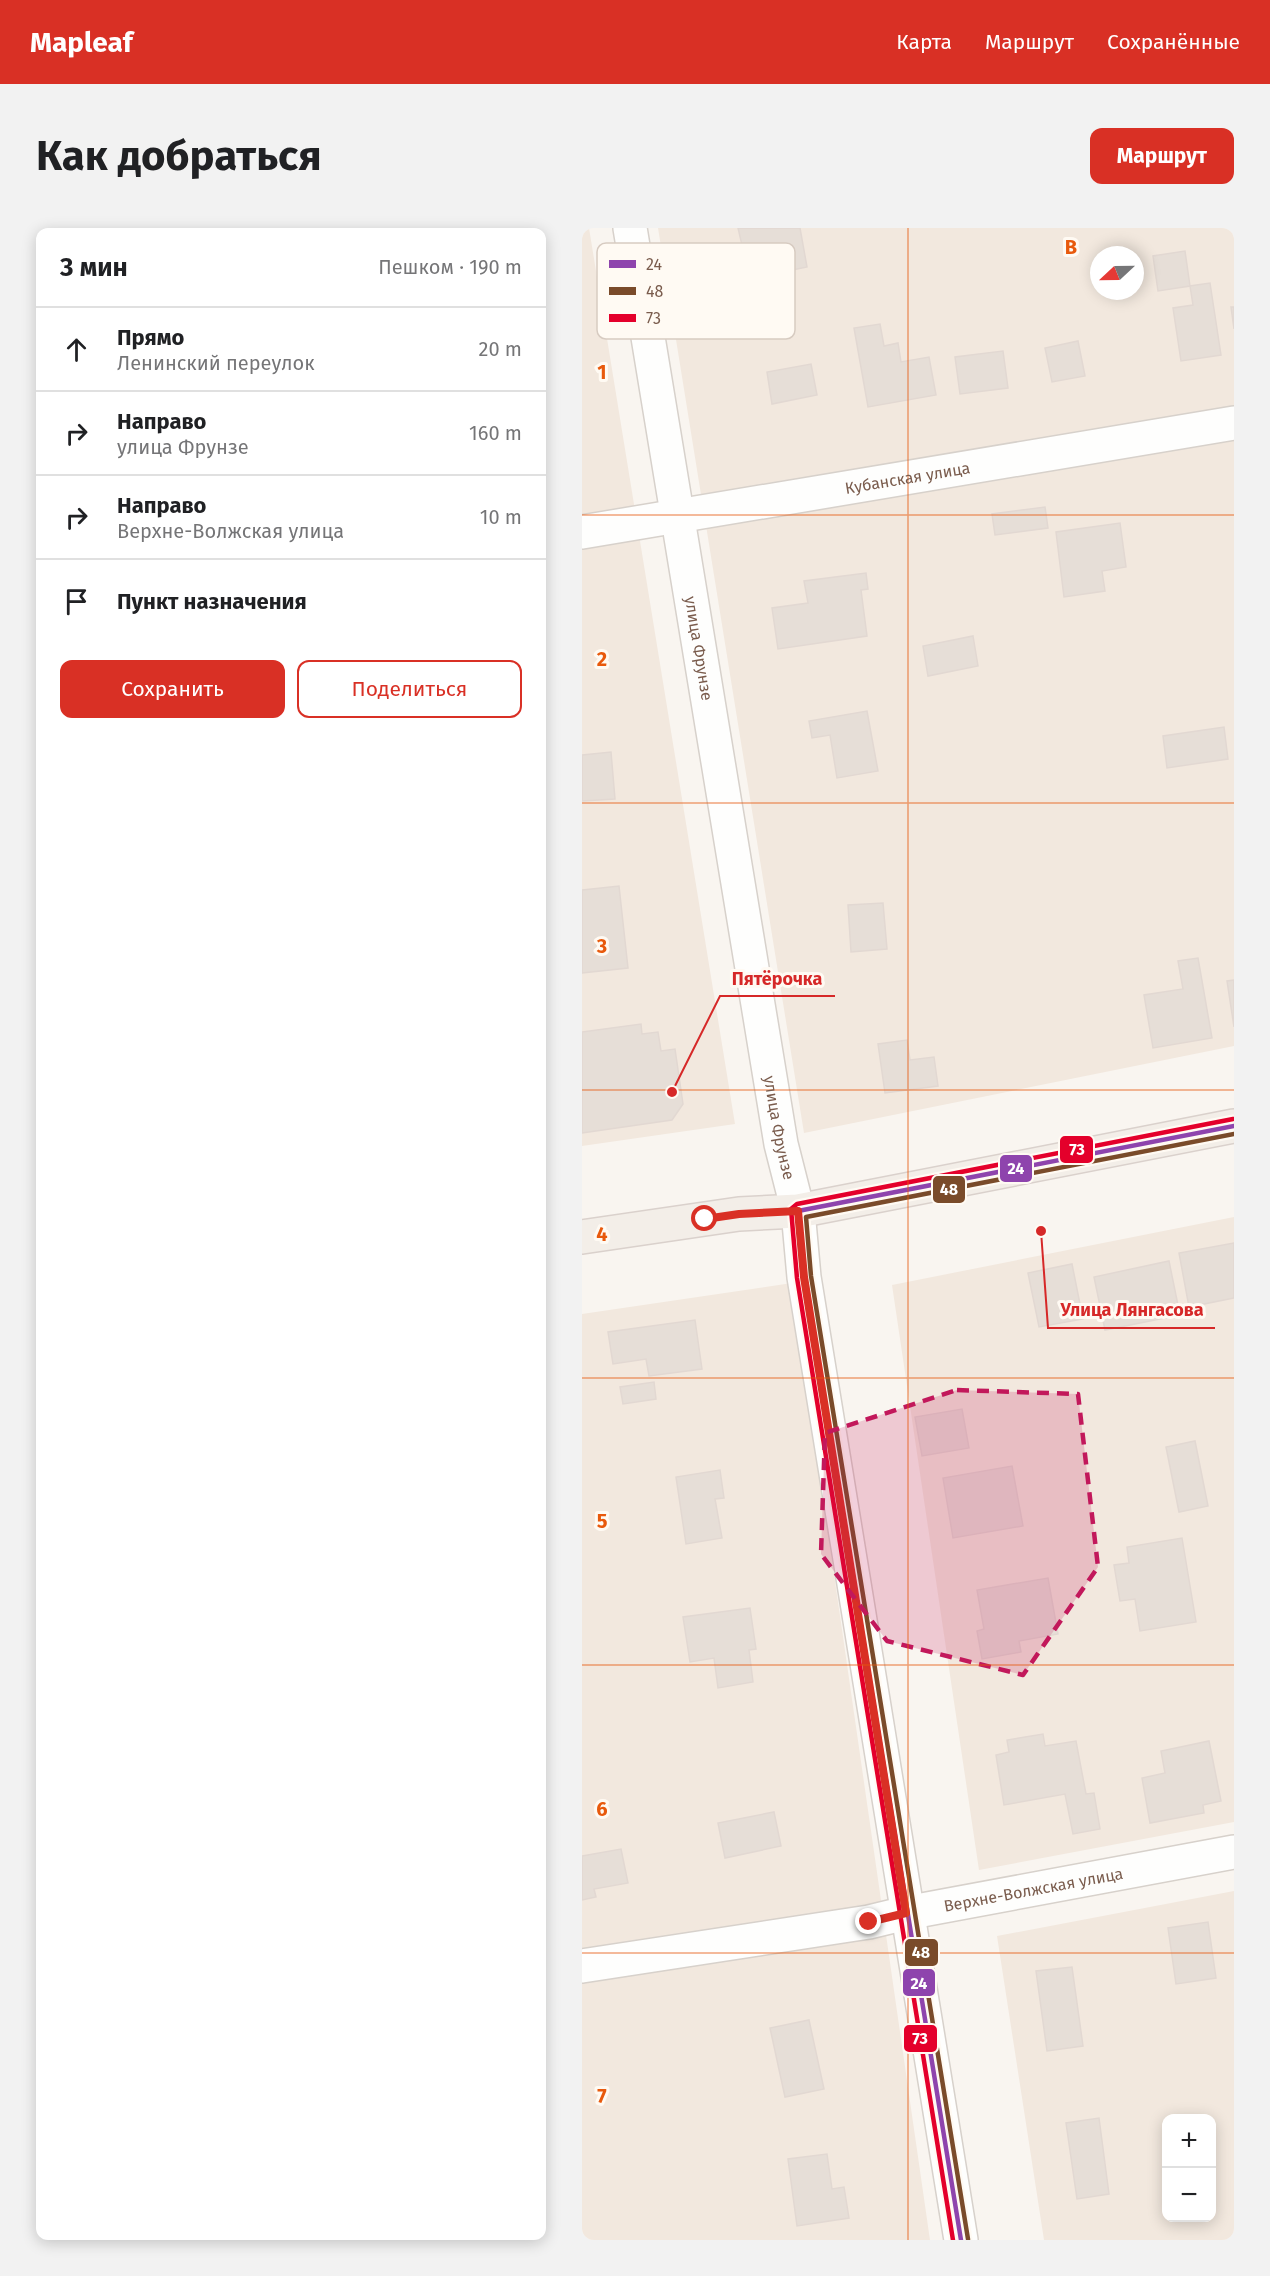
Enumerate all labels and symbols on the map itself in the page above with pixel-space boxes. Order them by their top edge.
text: B [1065,235,1077,259]
legend [597,243,795,339]
north arrow [1090,246,1144,300]
text: 24 [646,255,662,274]
text: 48 [646,282,664,301]
text: 73 [646,309,661,328]
text: 1 [597,360,607,384]
street label: Кубанская улица [843,458,972,497]
street label: улица Фрунзе [681,595,717,702]
text: 2 [597,647,607,671]
text: 3 [596,934,607,958]
callout: Пятёрочка [720,960,835,996]
text: Пятёрочка [732,968,822,990]
street label: улица Фрунзе [760,1074,799,1182]
line badge: 73 [1059,1135,1094,1164]
text: 73 [1069,1140,1085,1159]
line badge: 24 [999,1154,1033,1183]
text: 24 [1008,1159,1024,1178]
line badge: 48 [932,1175,966,1204]
text: 48 [940,1180,958,1199]
route start [691,1205,717,1231]
text: 4 [596,1222,608,1246]
callout: Улица Лянгасова [1048,1292,1215,1328]
text: Улица Лянгасова [1060,1299,1204,1321]
text: 5 [597,1509,608,1533]
text: 6 [596,1797,608,1821]
street label: Верхне-Волжская улица [942,1863,1125,1915]
route end [855,1908,881,1934]
line badge: 48 [904,1938,939,1967]
text: 48 [912,1943,930,1962]
line badge: 24 [902,1968,936,1997]
text: 24 [911,1974,927,1993]
line badge: 73 [903,2024,938,2053]
text: 73 [912,2029,928,2048]
text: 7 [597,2084,607,2108]

